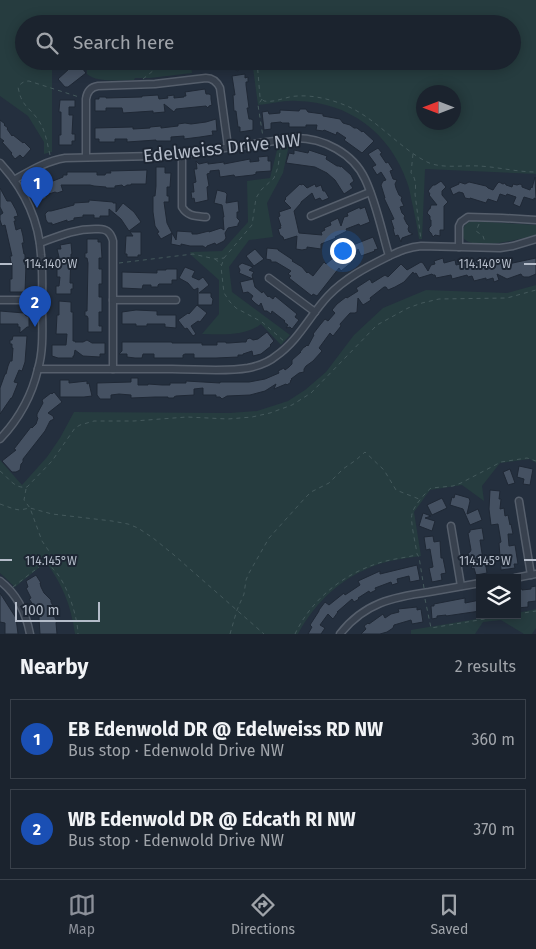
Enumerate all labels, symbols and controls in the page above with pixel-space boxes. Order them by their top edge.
search box [15,15,521,70]
icon: search [33,29,61,57]
text: Search here [73,31,174,54]
north arrow [416,85,461,130]
street label: Edelweiss Drive NW [142,129,302,167]
pin: 1 [21,167,53,208]
your location [330,238,356,264]
text: 114.140°W [25,257,77,271]
text: 114.140°W [459,257,511,271]
pin: 2 [19,286,51,327]
text: 114.145°W [25,554,77,568]
text: 114.145°W [459,554,511,568]
map controls [476,574,521,619]
button: layers [476,574,521,619]
scale bar [15,599,100,622]
text: 100 m [22,602,59,619]
text: Nearby [20,654,88,680]
text: 2 results [455,657,516,676]
text: EB Edenwold DR @ Edelweiss RD NW [68,718,383,741]
text: 1 [33,730,41,749]
text: 360 m [472,730,515,749]
text: Bus stop · Edenwold Drive NW [68,741,284,760]
text: WB Edenwold DR @ Edcath RI NW [68,808,356,831]
text: 2 [33,820,41,839]
text: 370 m [473,820,515,839]
text: Bus stop · Edenwold Drive NW [68,831,284,850]
tab: Map [68,891,96,938]
tab: Directions [231,891,295,938]
tab: Saved [430,891,468,938]

